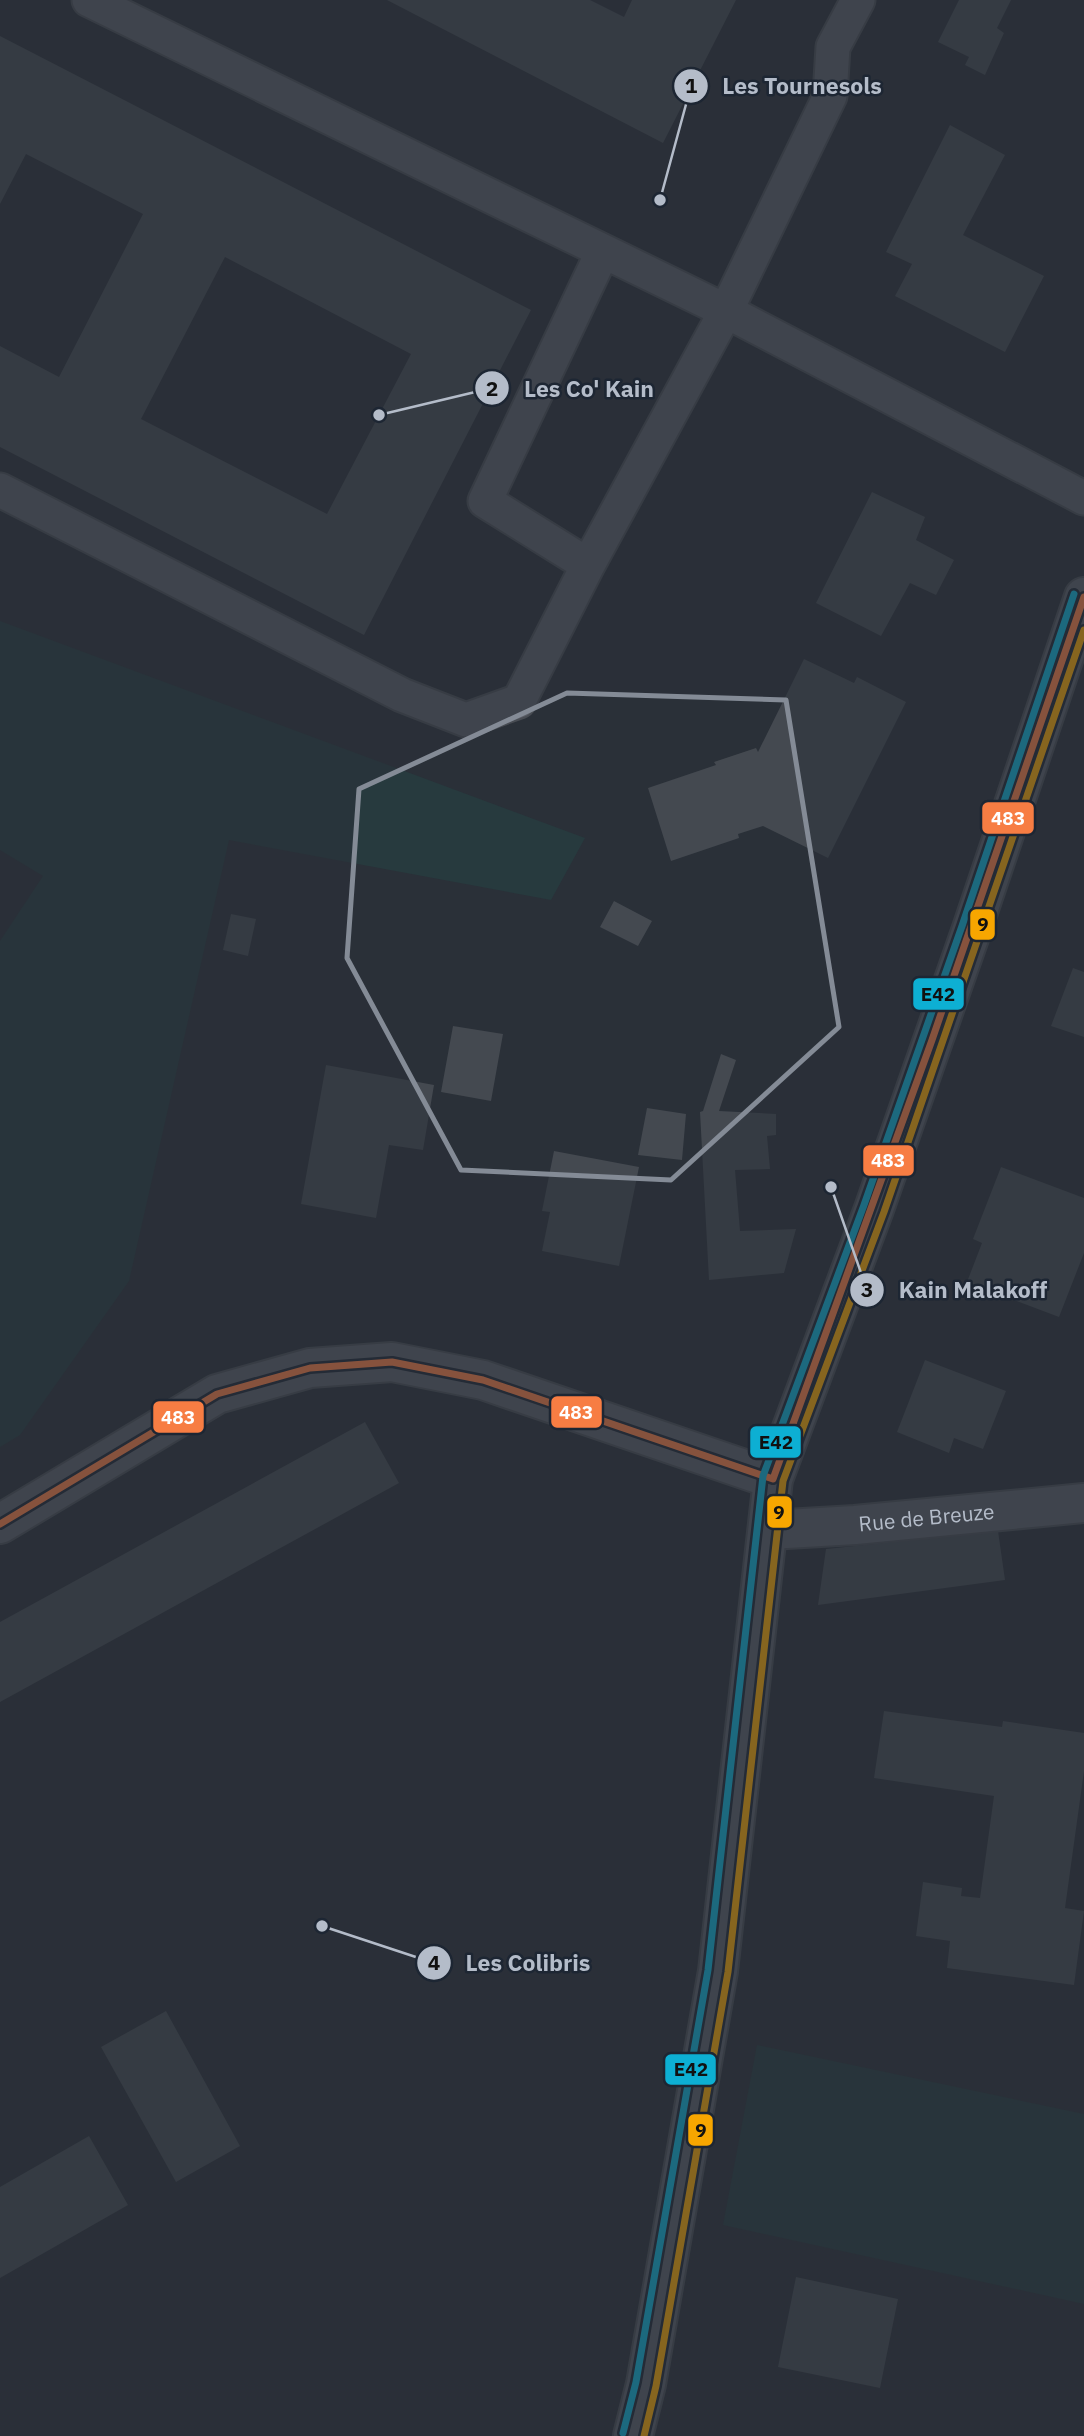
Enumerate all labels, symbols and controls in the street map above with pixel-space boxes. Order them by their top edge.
callout: Les Tournesols [673,64,896,108]
text: Les Tournesols [722,70,882,100]
text: 1 [685,71,698,99]
callout: Les Co' Kain [475,366,668,410]
text: Les Co' Kain [524,373,654,403]
text: 2 [486,374,498,402]
line badge: 483 [981,801,1035,835]
text: 483 [991,806,1025,830]
line badge: 9 [969,908,996,941]
text: 9 [977,912,989,936]
line badge: E42 [912,977,965,1011]
text: E42 [921,982,955,1006]
line badge: 483 [862,1144,915,1177]
text: 483 [871,1148,905,1172]
callout: Kain Malakoff [849,1268,1061,1312]
text: Kain Malakoff [899,1274,1047,1304]
text: 3 [861,1275,873,1303]
line badge: 483 [550,1395,603,1429]
line badge: 483 [152,1400,205,1434]
text: 483 [559,1400,593,1424]
text: 483 [161,1405,195,1429]
line badge: E42 [749,1425,802,1459]
text: E42 [759,1430,793,1454]
line badge: 9 [766,1495,793,1529]
street label: Rue de Breuze [857,1497,996,1538]
text: 9 [773,1500,785,1524]
callout: Les Colibris [416,1941,604,1985]
text: Les Colibris [466,1947,590,1977]
text: 4 [428,1948,440,1976]
line badge: E42 [664,2053,717,2086]
text: E42 [674,2057,708,2081]
line badge: 9 [687,2113,714,2147]
text: 9 [695,2118,707,2142]

